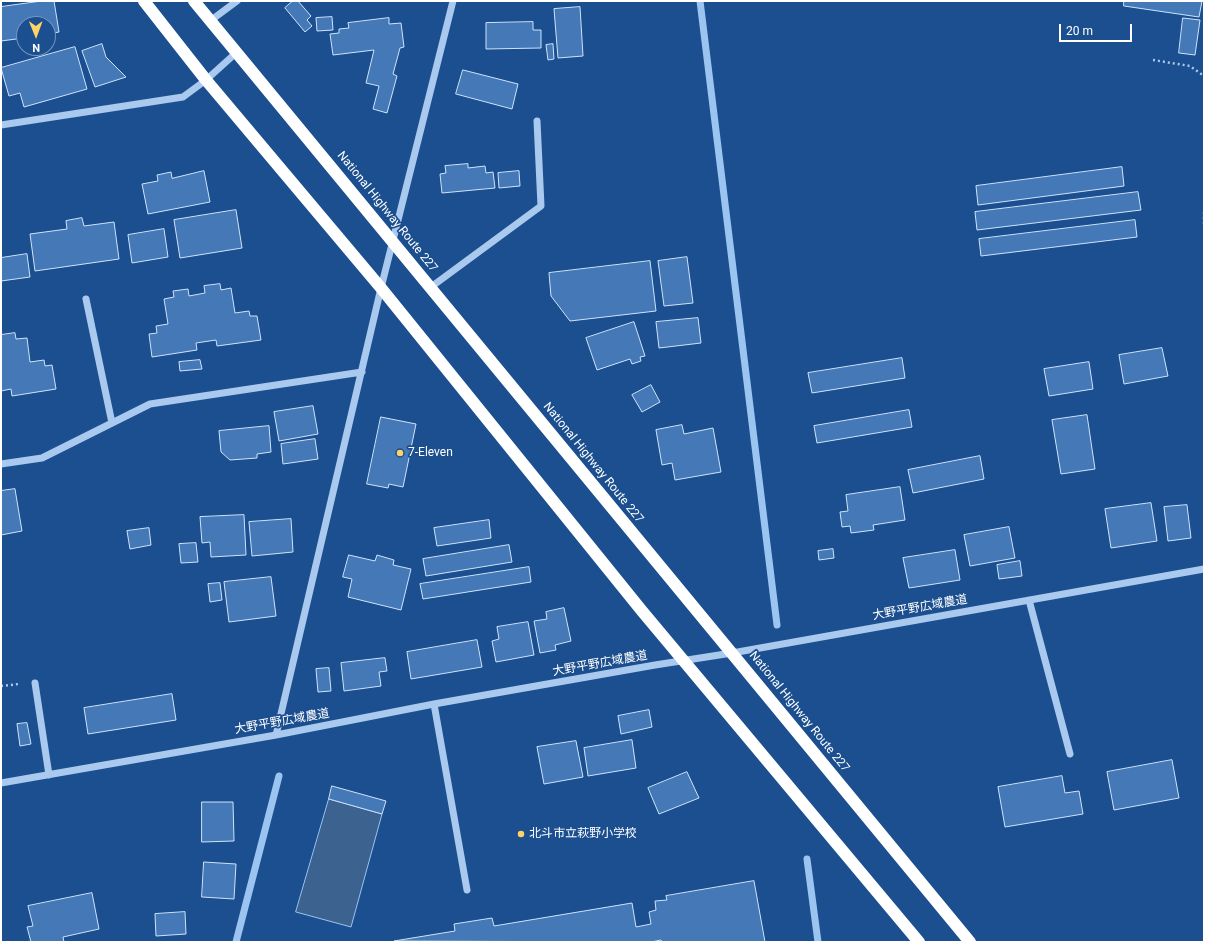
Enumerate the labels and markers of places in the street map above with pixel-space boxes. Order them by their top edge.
place label: 7-Eleven [408,446,453,460]
marker: 7-Eleven [395,448,405,458]
place label: 北斗市立萩野小学校 [529,827,637,841]
marker: 北斗市立萩野小学校 [516,829,526,839]

